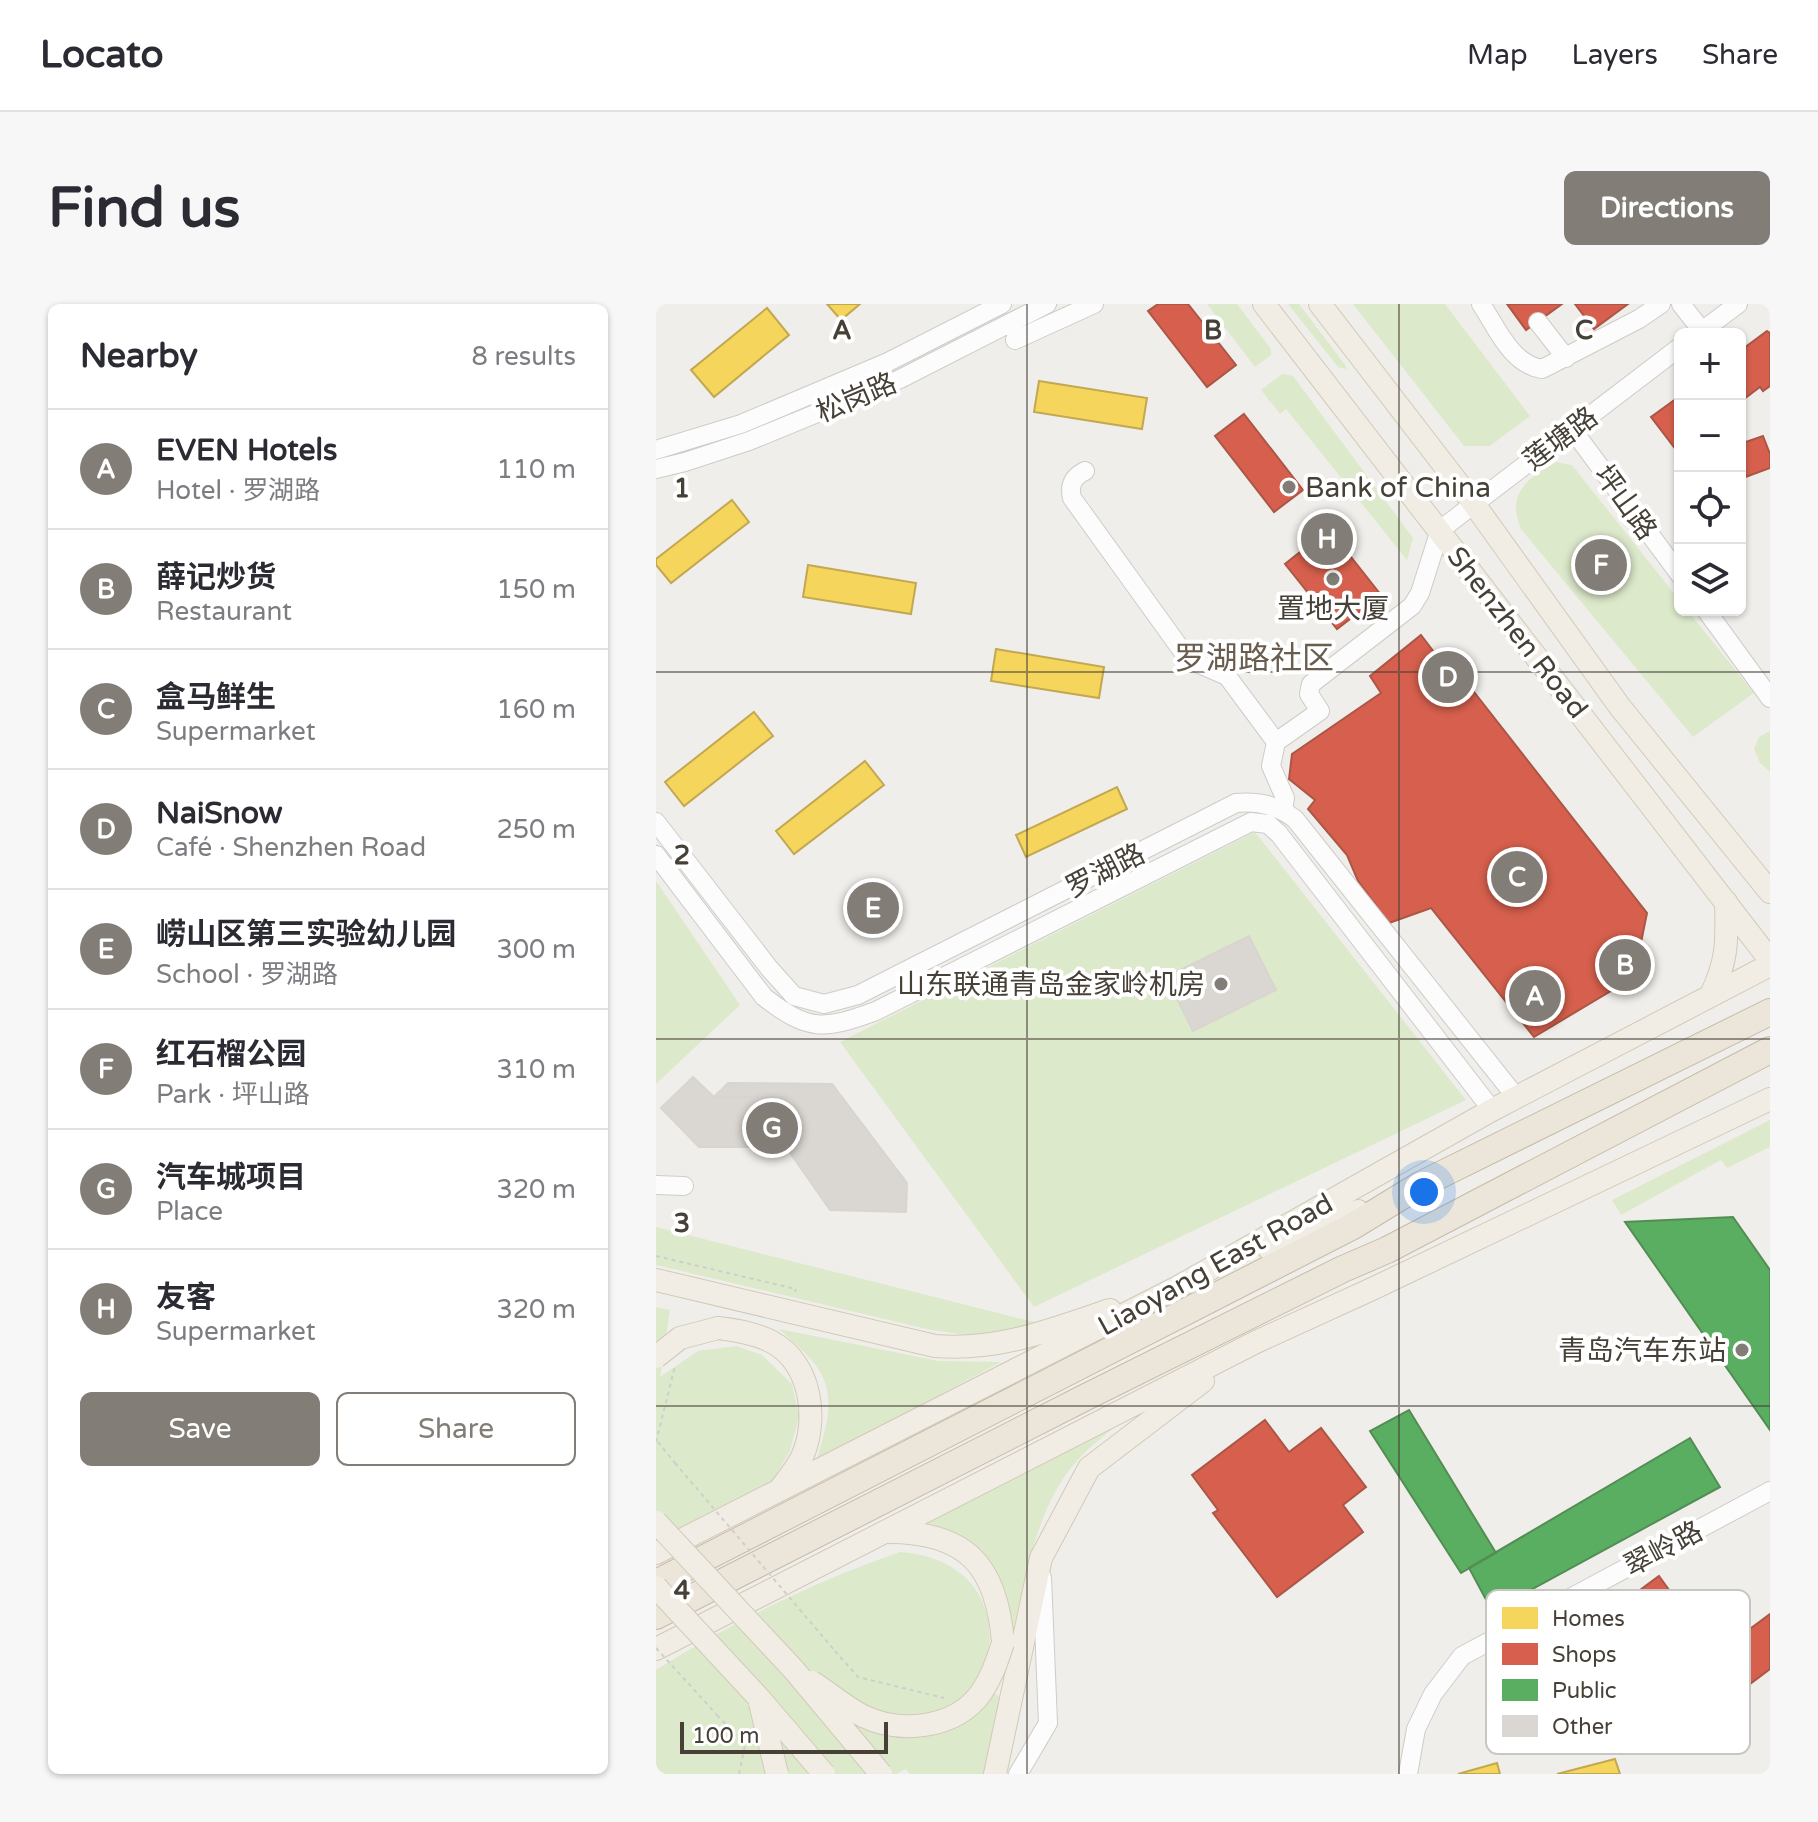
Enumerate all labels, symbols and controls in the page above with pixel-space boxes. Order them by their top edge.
text: Locato [40,32,164,78]
text: Map [1467,38,1528,72]
text: Layers [1572,38,1658,72]
text: Share [1702,38,1778,72]
button: Directions [1564,171,1770,245]
text: Find us [48,175,240,242]
text: A [832,315,852,346]
text: B [1204,315,1222,346]
text: C [1575,315,1593,346]
map controls [1674,328,1746,616]
button: + [1674,328,1746,400]
text: Nearby [80,336,198,377]
text: 8 results [471,341,576,372]
street label: 松岗路 [811,366,902,430]
street label: 莲塘路 [1517,400,1604,478]
button: − [1674,400,1746,472]
text: EVEN Hotels [156,432,337,469]
text: A [96,454,116,485]
text: 110 m [496,454,576,485]
street label: 坪山路 [1587,459,1664,547]
place label: Bank of China [1305,471,1491,505]
button: locate [1674,472,1746,544]
text: 1 [674,473,690,504]
text: Hotel · 罗湖路 [156,475,320,506]
marker: Bank of China [1280,478,1298,496]
pin: H [1301,509,1353,569]
pin: F [1575,535,1627,595]
street label: Shenzhen Road [1440,540,1595,725]
button: layers [1674,544,1746,616]
text: 薛记炒货 [156,559,276,596]
marker: 置地大厦 [1324,570,1342,588]
text: B [97,574,115,605]
text: 150 m [496,574,576,605]
place label: 置地大厦 [1277,592,1389,626]
text: Restaurant [156,596,292,627]
district label: 罗湖路社区 [1174,640,1334,678]
pin: D [1422,647,1474,707]
text: 盒马鲜生 [156,679,276,716]
text: C [97,694,115,725]
text: 160 m [496,694,576,725]
text: Supermarket [156,716,316,747]
text: NaiSnow [156,795,282,832]
text: D [96,814,116,845]
text: 250 m [496,814,576,845]
text: Café · Shenzhen Road [156,832,426,863]
street label: 罗湖路 [1060,837,1151,905]
text: 2 [674,840,690,871]
pin: C [1491,847,1543,907]
pin: E [847,878,899,938]
text: 崂山区第三实验幼儿园 [156,916,456,953]
text: E [98,934,114,965]
text: 300 m [496,934,576,965]
pin: B [1599,935,1651,995]
text: School · 罗湖路 [156,959,338,990]
pin: A [1509,966,1561,1026]
place label: 山东联通青岛金家岭机房 [897,968,1205,1002]
marker: 山东联通青岛金家岭机房 [1212,975,1230,993]
text: 红石榴公园 [156,1036,306,1073]
text: F [98,1054,114,1085]
text: 310 m [496,1054,576,1085]
text: Park · 坪山路 [156,1079,310,1110]
pin: G [746,1098,798,1158]
text: 汽车城项目 [156,1159,306,1196]
your location [1404,1172,1444,1212]
text: G [96,1174,116,1205]
text: 320 m [496,1174,576,1205]
street label: Liaoyang East Road [1092,1186,1339,1344]
text: Place [156,1196,223,1227]
text: 3 [674,1208,690,1239]
text: 友客 [156,1279,216,1316]
text: H [96,1294,116,1325]
text: 320 m [496,1294,576,1325]
text: Supermarket [156,1316,316,1347]
place label: 青岛汽车东站 [1558,1334,1726,1368]
marker: 青岛汽车东站 [1733,1341,1751,1359]
button: Save [80,1392,320,1466]
button: Share [336,1392,576,1466]
street label: 翠岭路 [1618,1514,1709,1584]
text: 4 [674,1575,690,1606]
legend [1486,1590,1750,1754]
text: Homes [1552,1606,1625,1632]
text: Shops [1552,1642,1617,1668]
text: Public [1552,1678,1617,1704]
text: Other [1552,1714,1613,1740]
scale bar [680,1718,888,1754]
text: 100 m [692,1723,759,1749]

